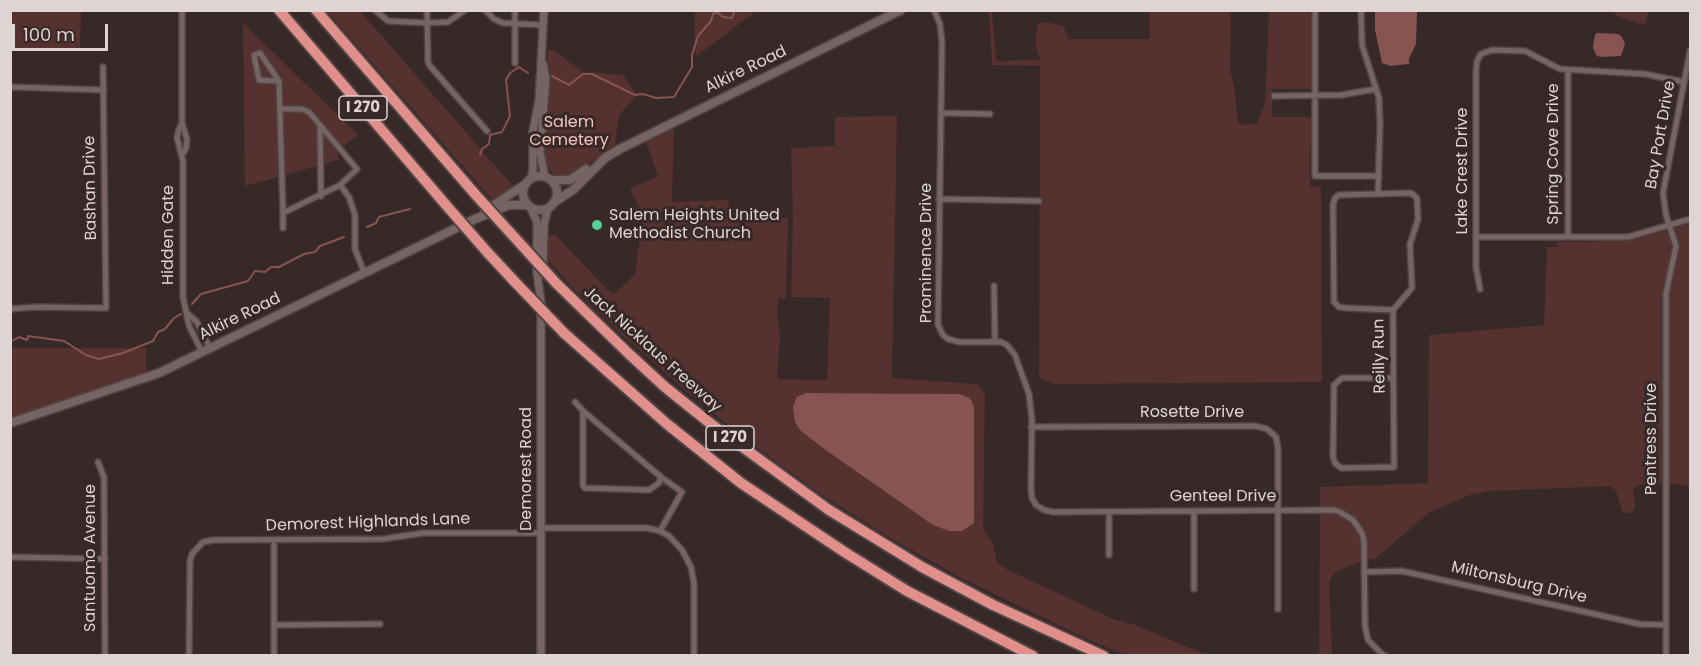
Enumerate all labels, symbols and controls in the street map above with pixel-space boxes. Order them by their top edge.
scale bar [15,12,111,50]
text: 100 m [23,22,75,47]
street label: Alkire Road [702,42,790,98]
street label: Bay Port Drive [1642,79,1680,191]
street label: Spring Cove Drive [1544,83,1564,225]
road number: I 270 [339,96,387,120]
street label: Lake Crest Drive [1453,108,1473,234]
park label: Salem Cemetery [529,113,609,151]
street label: Bashan Drive [80,136,102,240]
street label: Prominence Drive [917,183,937,323]
street label: Hidden Gate [159,185,179,285]
place label: Salem Heights United Methodist Church [609,206,780,244]
marker: Salem Heights United Methodist Church [590,218,604,232]
street label: Jack Nicklaus Freeway [579,283,725,417]
street label: Alkire Road [196,289,284,345]
street label: Reilly Run [1370,318,1390,394]
street label: Pentress Drive [1642,383,1662,495]
street label: Rosette Drive [1140,403,1244,423]
street label: Demorest Road [517,407,537,531]
road number: I 270 [706,426,754,450]
street label: Santuomo Avenue [81,484,101,632]
street label: Genteel Drive [1170,487,1276,507]
street label: Demorest Highlands Lane [265,510,471,536]
street label: Miltonsburg Drive [1449,558,1589,608]

